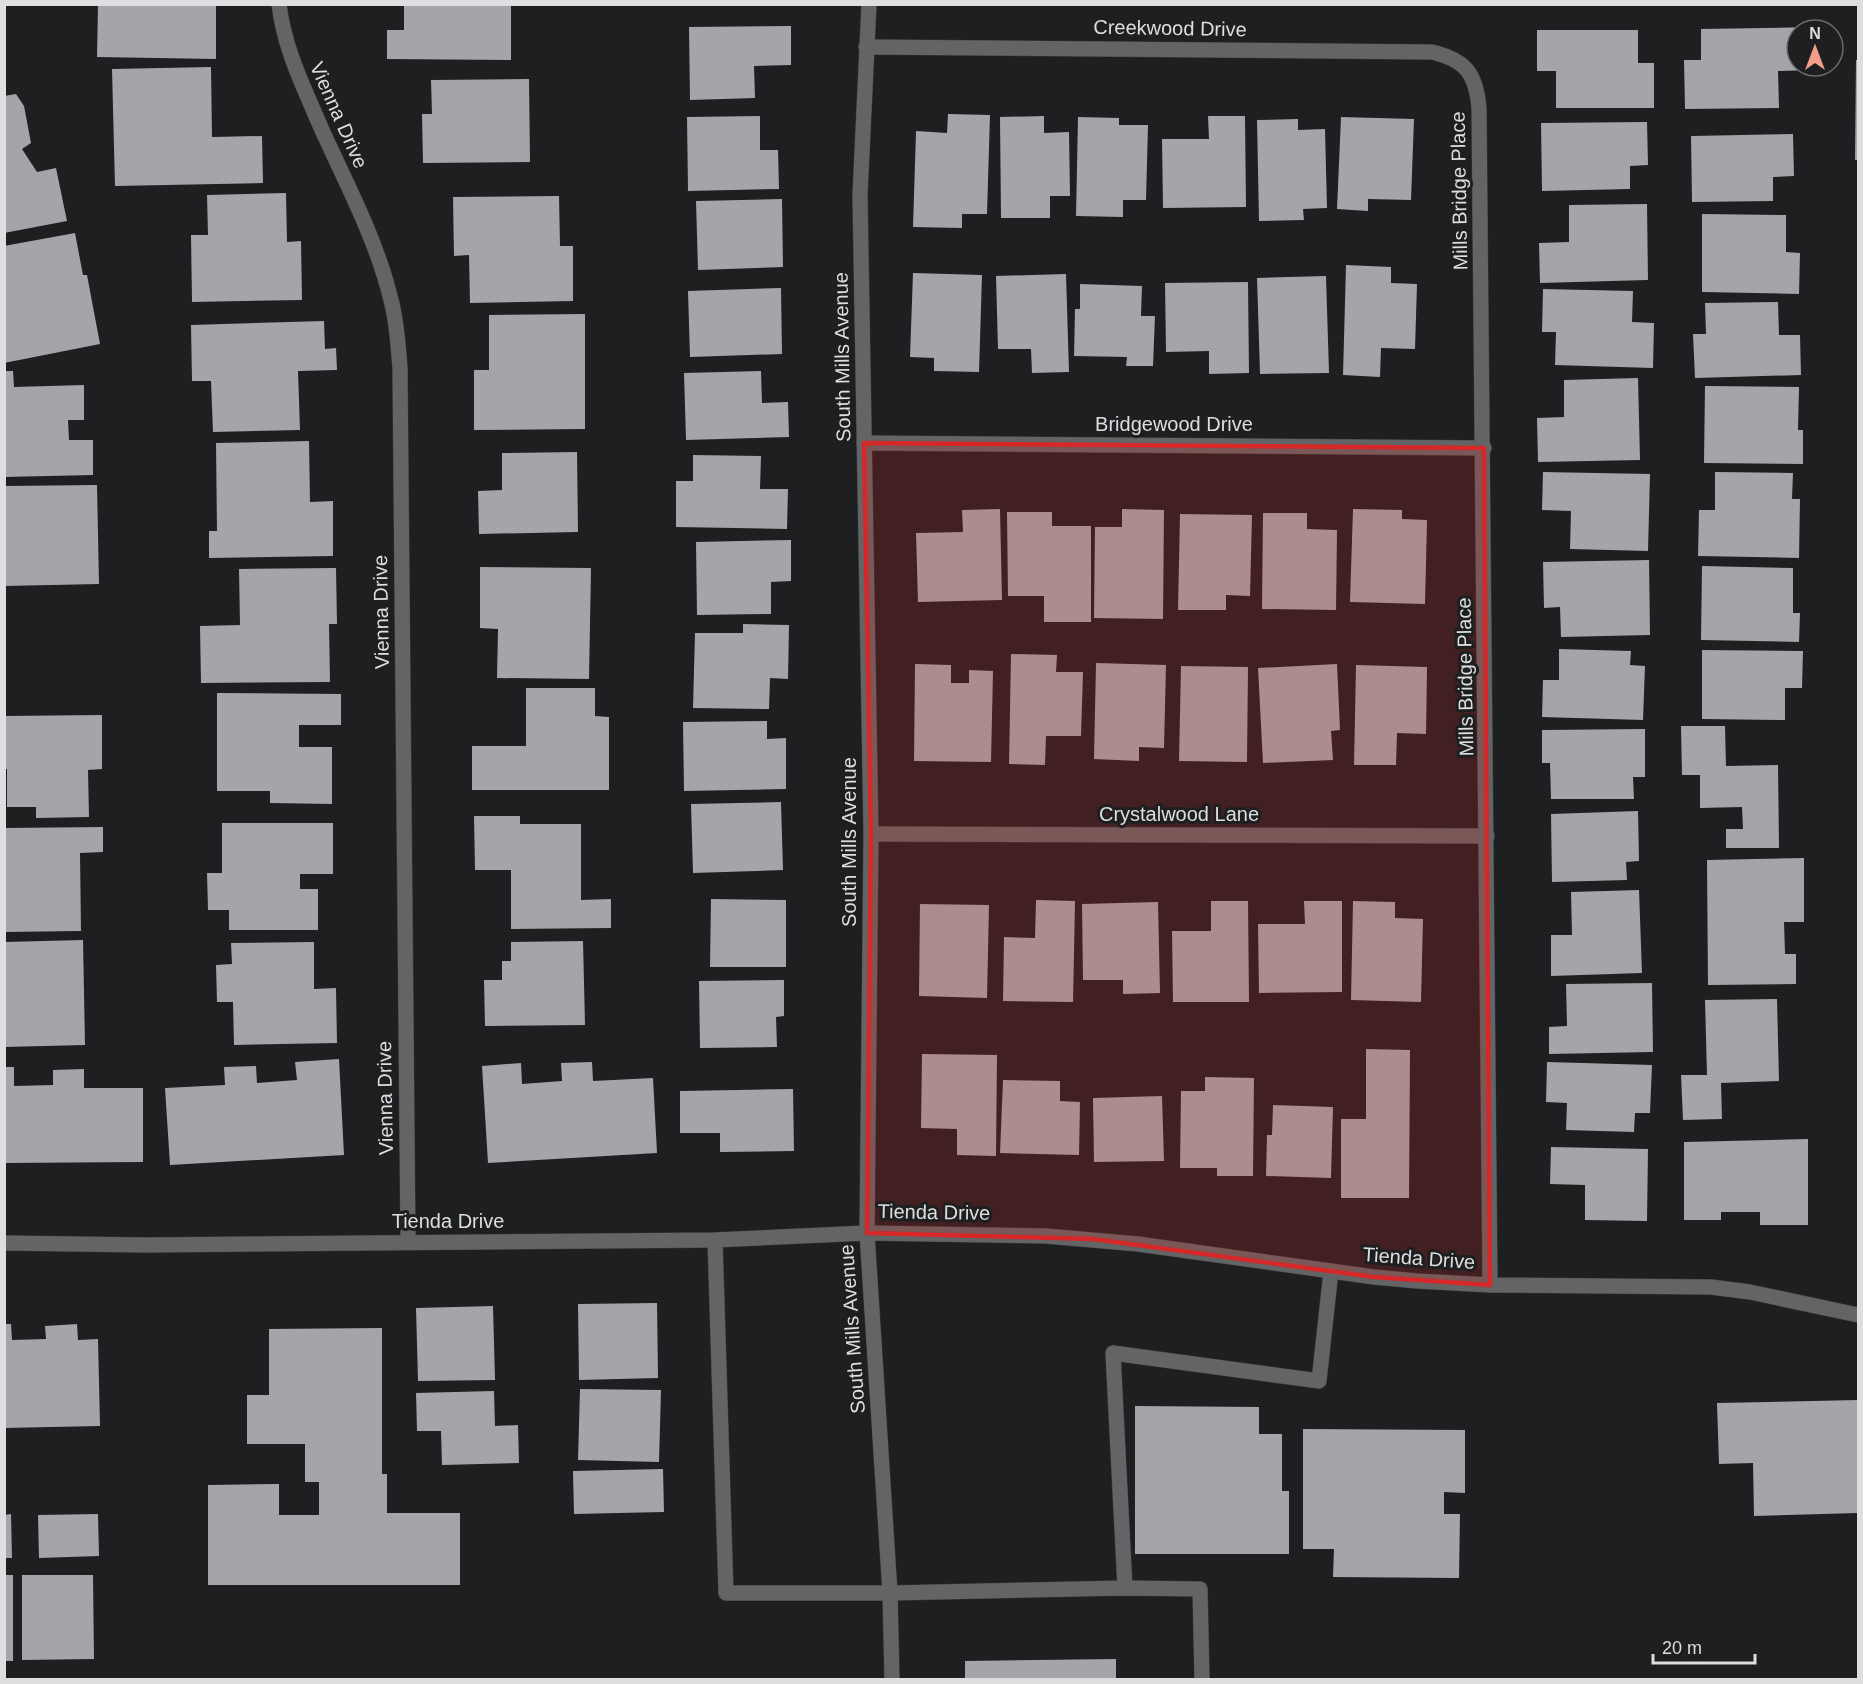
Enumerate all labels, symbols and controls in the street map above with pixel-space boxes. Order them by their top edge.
street label: Creekwood Drive [1093,16,1247,40]
north arrow [1785,18,1845,78]
text: N [1809,25,1821,42]
street label: Vienna Drive [306,58,372,172]
street label: Mills Bridge Place [1447,111,1471,271]
street label: South Mills Avenue [830,272,854,442]
street label: Bridgewood Drive [1095,413,1253,435]
street label: Vienna Drive [369,555,393,669]
street label: Mills Bridge Place [1453,597,1477,757]
street label: South Mills Avenue [838,757,860,927]
street label: Crystalwood Lane [1099,803,1259,825]
street label: Vienna Drive [373,1041,397,1155]
street label: Tienda Drive [877,1200,991,1224]
street label: Tienda Drive [392,1210,504,1232]
street label: Tienda Drive [1362,1243,1476,1273]
street label: South Mills Avenue [835,1244,869,1414]
scale bar [1653,1627,1755,1665]
text: 20 m [1662,1638,1702,1658]

